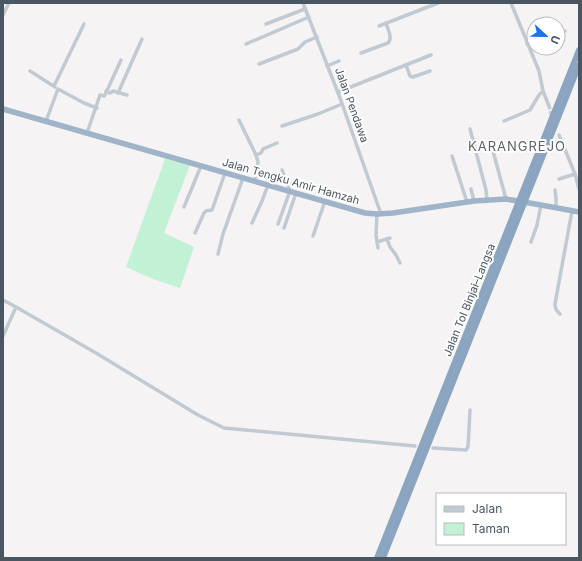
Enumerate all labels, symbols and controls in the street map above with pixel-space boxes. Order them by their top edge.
north arrow [526,16,566,56]
text: U [547,33,563,46]
street label: Jalan Pendawa [332,66,372,144]
district label: KARANGREJO [468,138,566,154]
street label: Jalan Tengku Amir Hamzah [221,155,361,207]
street label: Jalan Tol Binjai–Langsa [440,242,498,358]
legend [436,493,566,545]
text: Jalan [472,501,502,516]
text: Taman [472,521,510,536]

